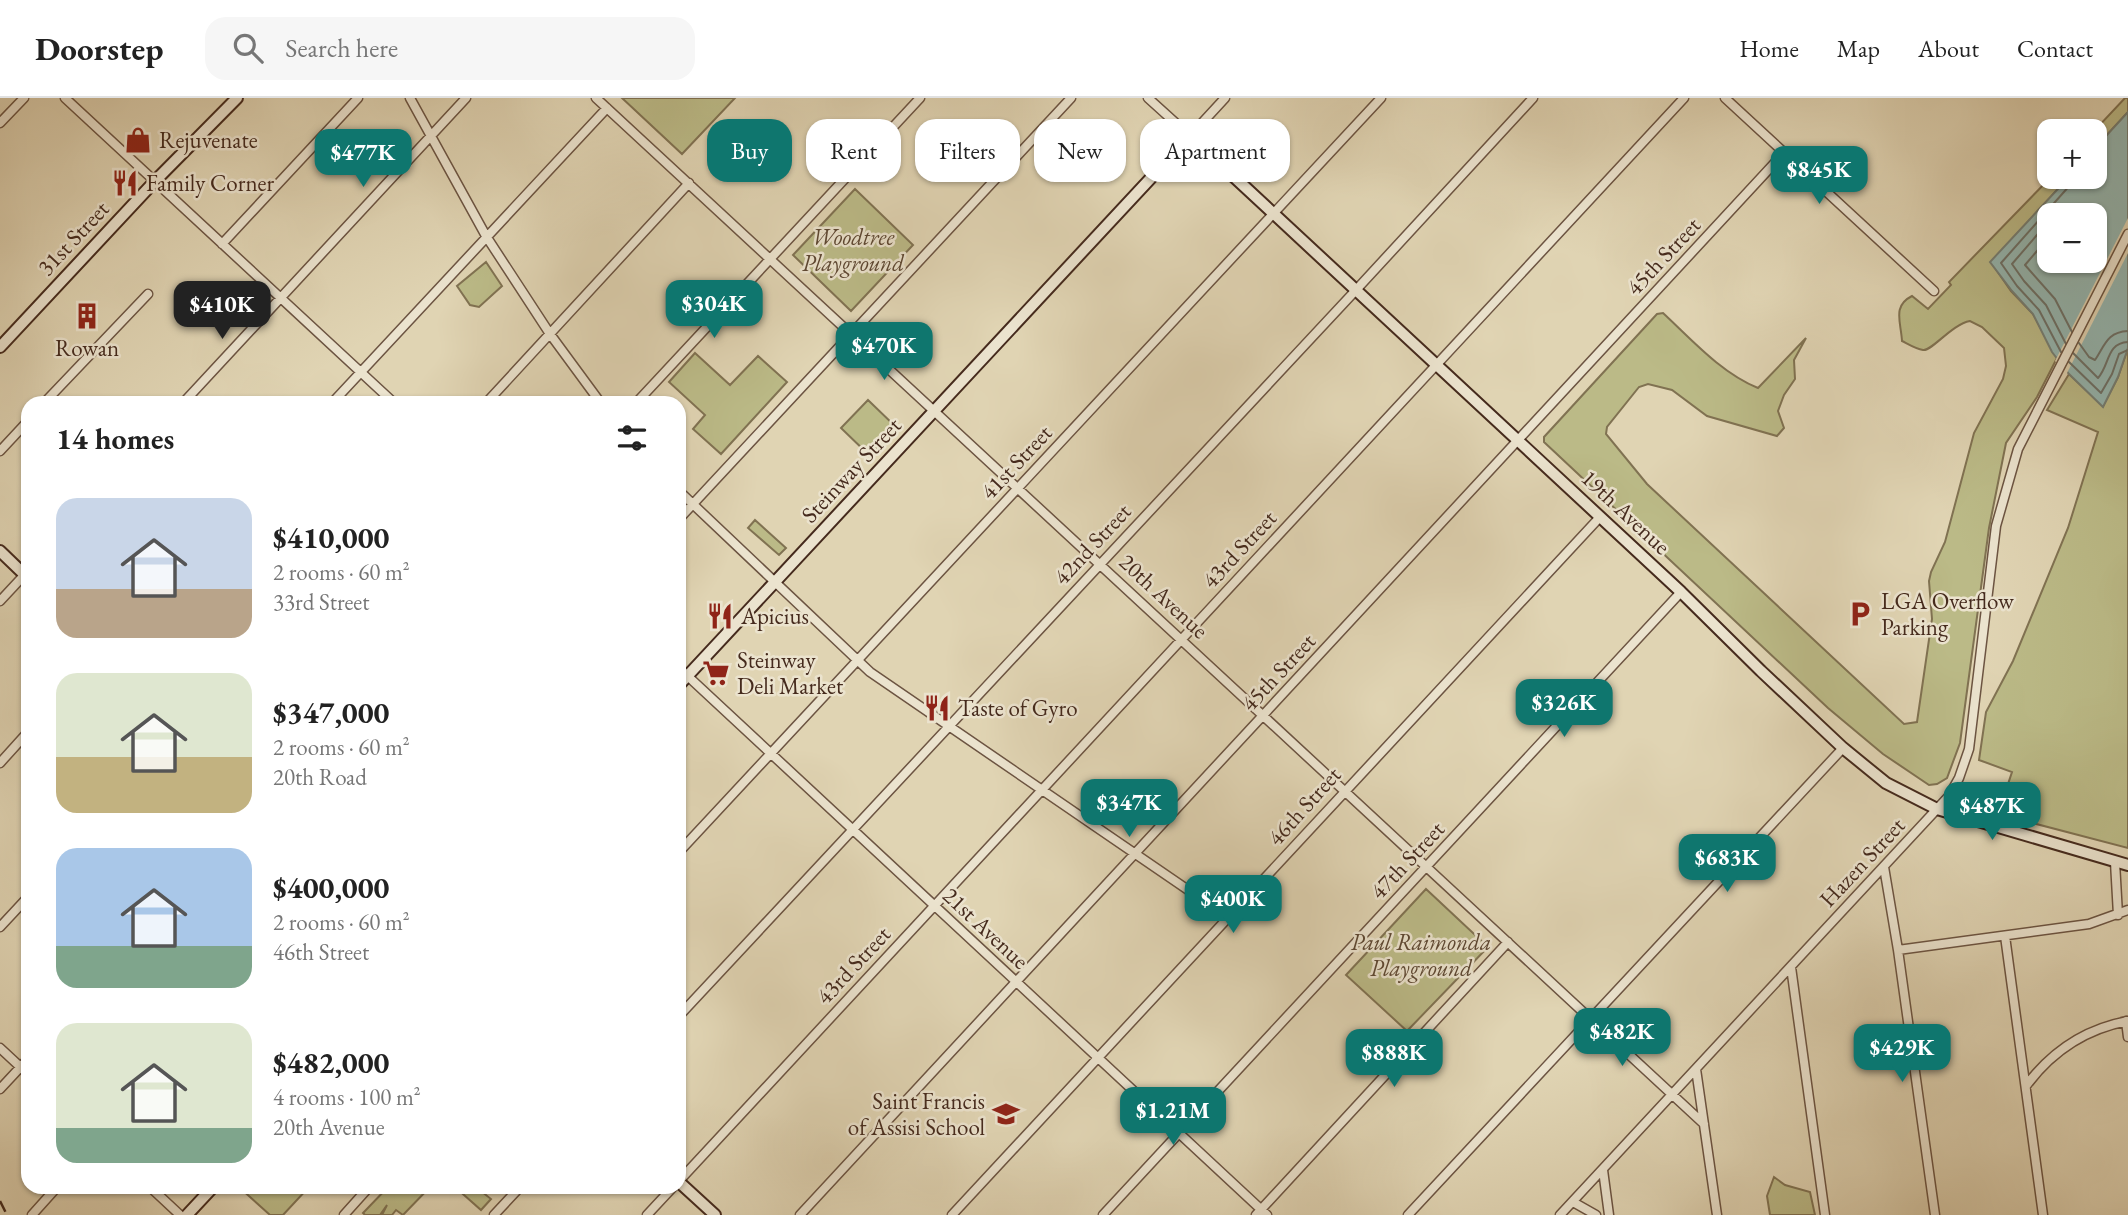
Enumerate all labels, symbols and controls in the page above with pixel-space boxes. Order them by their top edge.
search box [205,17,695,80]
text: Doorstep [35,27,163,70]
icon: search [229,29,267,67]
text: Search here [285,31,398,65]
text: Home [1739,33,1799,64]
text: Map [1837,33,1880,64]
text: About [1918,33,1979,64]
text: Contact [2017,33,2093,64]
chip: Buy [707,119,792,182]
chip: Rent [806,119,901,182]
chip: Filters [915,119,1020,182]
chip: New [1034,119,1126,182]
chip: Apartment [1140,119,1290,182]
map controls [2037,119,2107,273]
button: + [2037,119,2107,189]
shop icon: Rejuvenate [123,125,153,155]
place label: Rejuvenate [159,125,258,155]
pin: $477K [314,130,412,189]
text: $477K [331,137,395,167]
pin: $845K [1770,146,1868,206]
text: $845K [1787,154,1851,184]
restaurant icon: Family Corner [110,168,140,198]
place label: Family Corner [146,168,274,198]
street label: 31st Street [31,194,116,282]
button: − [2037,203,2107,273]
street label: 45th Street [1619,210,1707,301]
park label: Woodtree Playground [802,222,904,278]
pin: $304K [665,280,763,340]
pin: $410K [173,282,271,341]
text: $304K [682,288,746,318]
text: $410K [190,289,254,319]
building icon: Rowan [72,301,102,331]
pin: $470K [835,322,933,382]
text: $470K [852,330,916,360]
place label: Rowan [55,333,119,363]
street label: Steinway Street [794,410,908,529]
street label: 41st Street [974,418,1059,506]
text: 14 homes [56,419,174,458]
icon: filters [613,419,651,457]
street label: 19th Avenue [1575,463,1677,561]
street label: 42nd Street [1047,496,1138,591]
street label: 43rd Street [1195,503,1283,595]
text: $410,000 [273,518,389,557]
icon: home [112,526,196,610]
street label: 20th Avenue [1113,547,1215,645]
text: 2 rooms · 60 m² [273,557,410,587]
place label: LGA Overflow Parking [1881,586,2014,642]
text: 33rd Street [273,587,370,617]
parking icon: LGA Overflow Parking [1845,599,1875,629]
restaurant icon: Apicius [705,601,735,631]
place label: Apicius [740,601,809,631]
street label: 45th Street [1234,626,1322,717]
place label: Steinway Deli Market [737,645,844,701]
supermarket icon: Steinway Deli Market [701,658,731,688]
pin: $326K [1515,680,1613,739]
text: $326K [1532,687,1596,717]
text: $347,000 [273,693,389,732]
restaurant icon: Taste of Gyro [922,693,952,723]
place label: Taste of Gyro [958,693,1078,723]
icon: home [112,701,196,785]
text: 2 rooms · 60 m² [273,732,410,762]
street label: 46th Street [1261,760,1348,852]
text: 20th Road [273,762,367,792]
pin: $347K [1080,780,1178,839]
pin: $487K [1943,782,2041,842]
text: $347K [1097,787,1161,817]
text: $487K [1960,790,2024,820]
street label: Hazen Street [1813,810,1912,913]
street label: 47th Street [1363,814,1451,905]
pin: $683K [1678,834,1776,894]
text: $683K [1695,842,1759,872]
text: $400,000 [273,868,389,907]
icon: home [112,876,196,960]
pin: $400K [1184,876,1282,935]
street label: 21st Avenue [937,880,1036,976]
text: $400K [1201,883,1265,913]
text: 2 rooms · 60 m² [273,907,410,937]
street label: 43rd Street [809,919,897,1011]
park label: Paul Raimonda Playground [1351,927,1491,983]
text: 46th Street [273,937,369,967]
pin: $482K [1573,1009,1671,1068]
text: $482K [1590,1016,1654,1046]
pin: $429K [1853,1024,1951,1084]
pin: $888K [1345,1030,1443,1089]
text: $429K [1870,1032,1934,1062]
text: $888K [1362,1037,1426,1067]
text: $482,000 [273,1043,389,1082]
icon: home [112,1051,196,1135]
text: 4 rooms · 100 m² [273,1082,421,1112]
place label: Saint Francis of Assisi School [848,1086,985,1142]
pin: $1.21M [1116,1088,1230,1147]
text: $1.21M [1136,1095,1210,1125]
school or university icon: Saint Francis of Assisi School [991,1099,1021,1129]
text: 20th Avenue [273,1112,385,1142]

